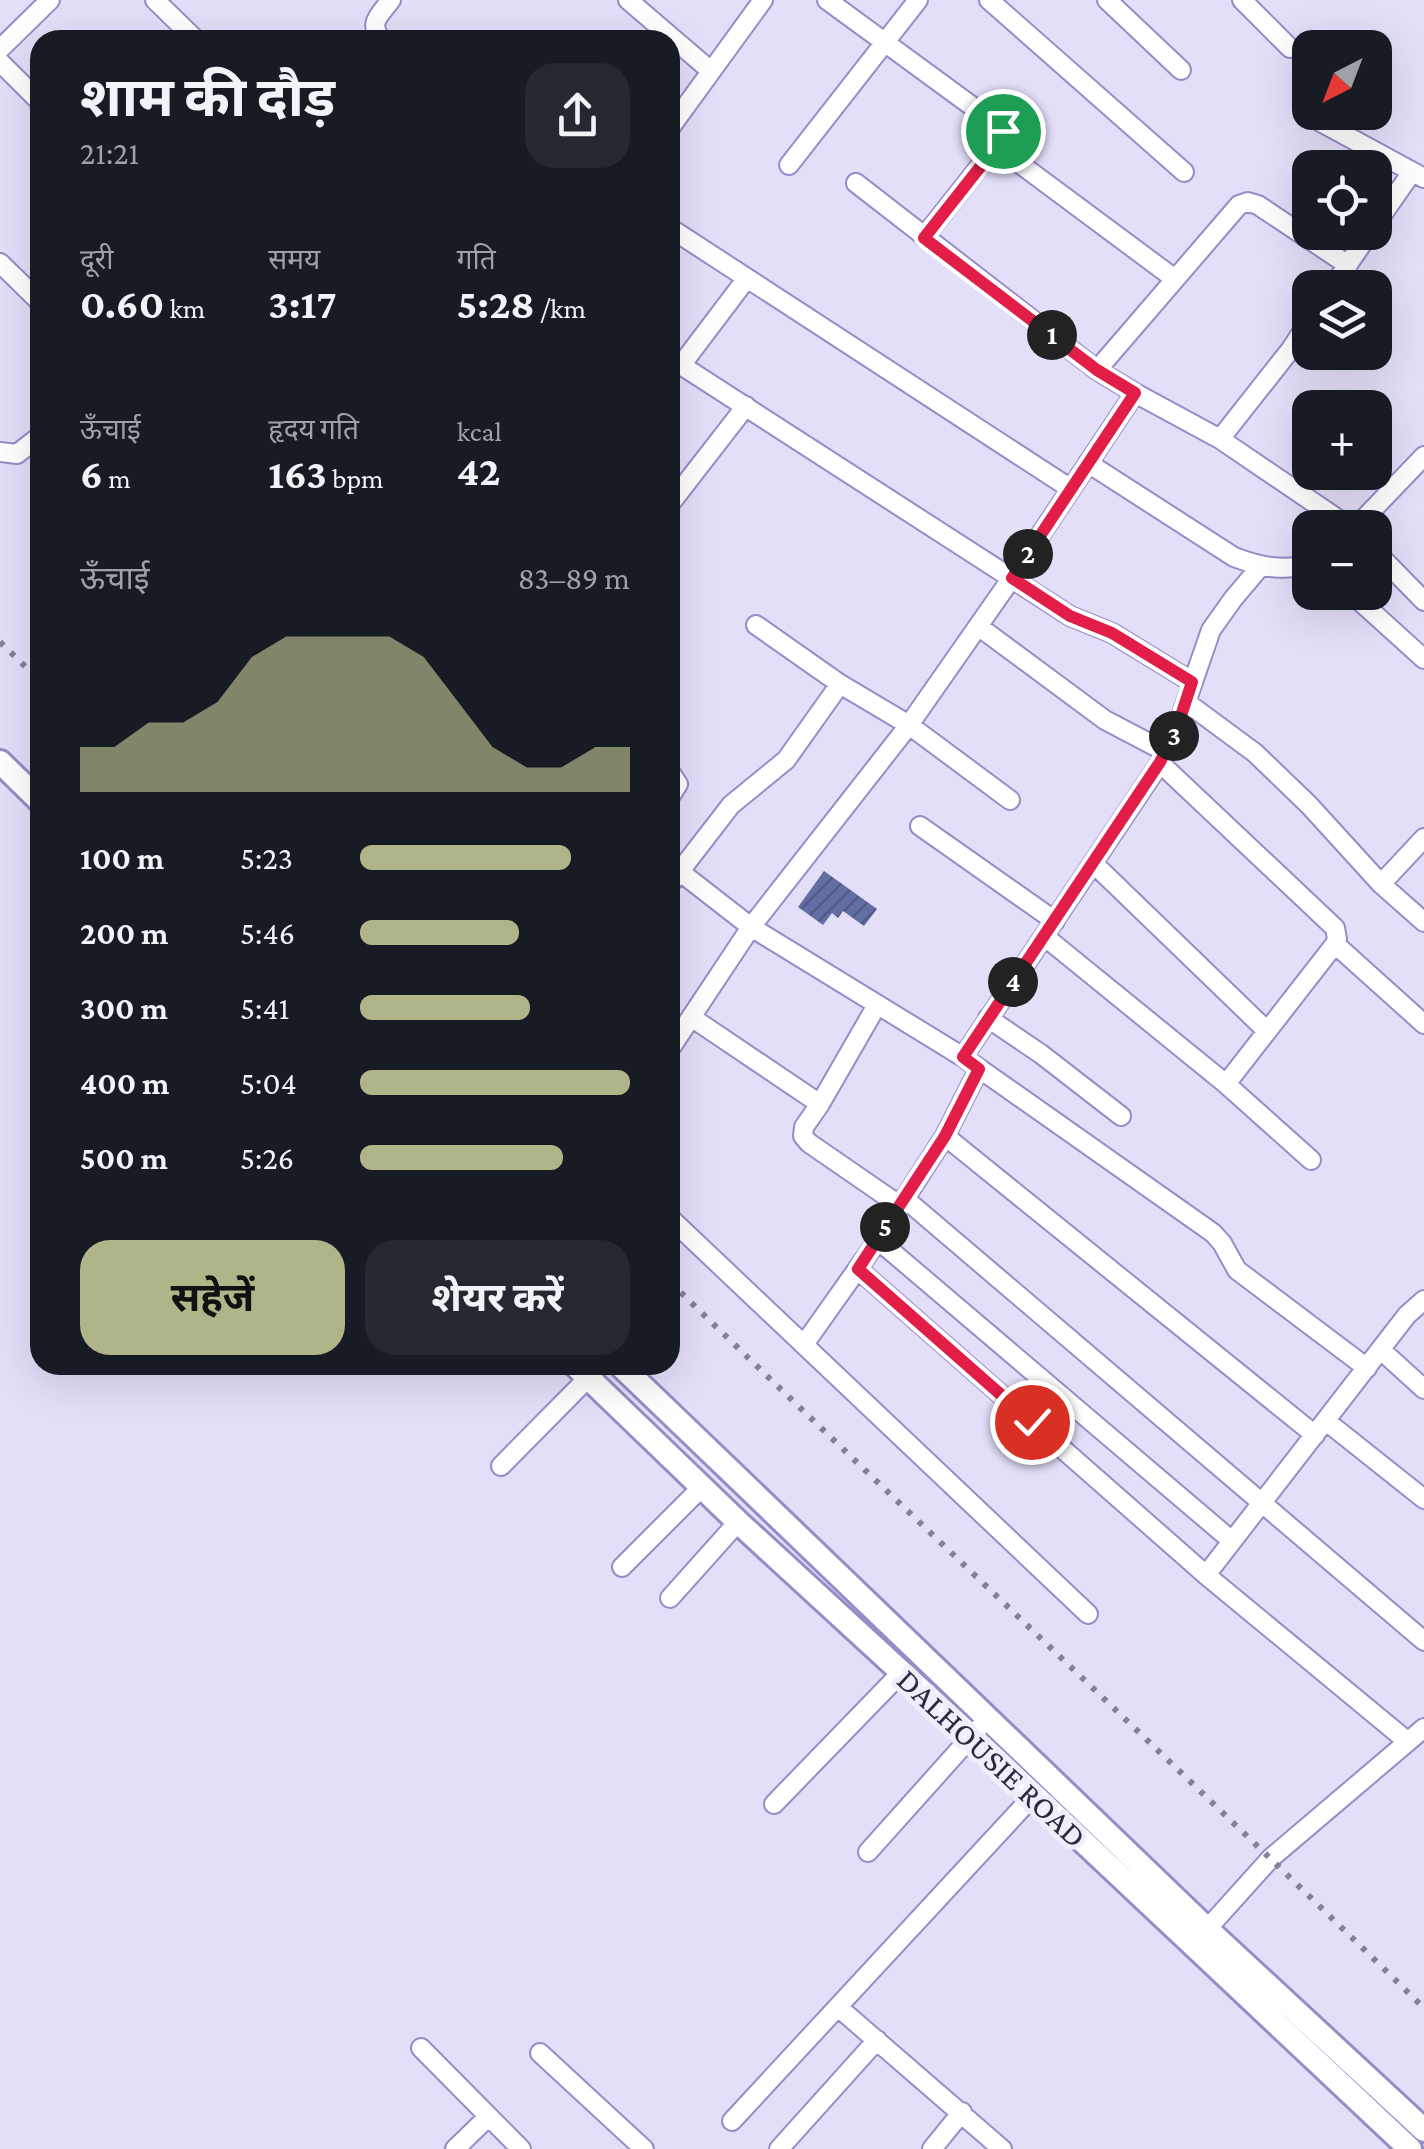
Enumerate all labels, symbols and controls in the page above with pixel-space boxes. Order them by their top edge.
north arrow [1292,30,1392,130]
map controls [1292,30,1392,610]
button: share [525,63,630,168]
text: शाम की दौड़ [80,67,335,128]
pin [961,89,1046,174]
icon: arrive [976,104,1031,159]
text: 21:21 [80,135,139,171]
button: locate [1292,150,1392,250]
text: दूरी [80,244,114,275]
text: समय [268,244,320,275]
text: गति [457,244,496,275]
button: layers [1292,270,1392,370]
text: 0.60 [80,280,164,327]
text: 3:17 [268,280,337,327]
text: 5:28 [457,280,535,327]
text: km [164,293,205,324]
text: /km [535,293,586,324]
pin: 1 [1027,310,1077,360]
text: 1 [1047,319,1057,350]
button: + [1292,390,1392,490]
text: ऊँचाई [80,414,141,445]
text: हृदय गति [268,414,359,445]
text: kcal [457,416,502,447]
text: 42 [457,447,500,494]
text: 6 [80,450,103,497]
text: 163 [268,450,327,497]
text: m [103,463,131,494]
text: bpm [327,463,384,494]
button: − [1292,510,1392,610]
pin: 2 [1003,529,1053,579]
text: 2 [1021,538,1035,569]
text: ऊँचाई [80,560,149,596]
text: 83–89 m [518,560,630,596]
pin: 3 [1149,711,1199,761]
text: 3 [1167,720,1181,751]
text: 100 m [80,840,164,876]
text: 5:23 [240,840,293,876]
text: 200 m [80,915,168,951]
text: 5:46 [240,915,295,951]
pin: 4 [988,957,1038,1007]
text: 4 [1005,966,1021,997]
text: 300 m [80,990,168,1026]
text: 5:41 [240,990,289,1026]
text: 400 m [80,1065,169,1101]
text: 5:04 [240,1065,297,1101]
text: 500 m [80,1140,168,1176]
text: 5:26 [240,1140,294,1176]
pin: 5 [860,1202,910,1252]
text: 5 [878,1211,892,1242]
button: सहेजें [80,1240,345,1355]
button: शेयर करें [365,1240,630,1355]
pin [990,1380,1075,1465]
icon: check [1005,1395,1060,1450]
street label: DALHOUSIE ROAD [890,1661,1094,1855]

